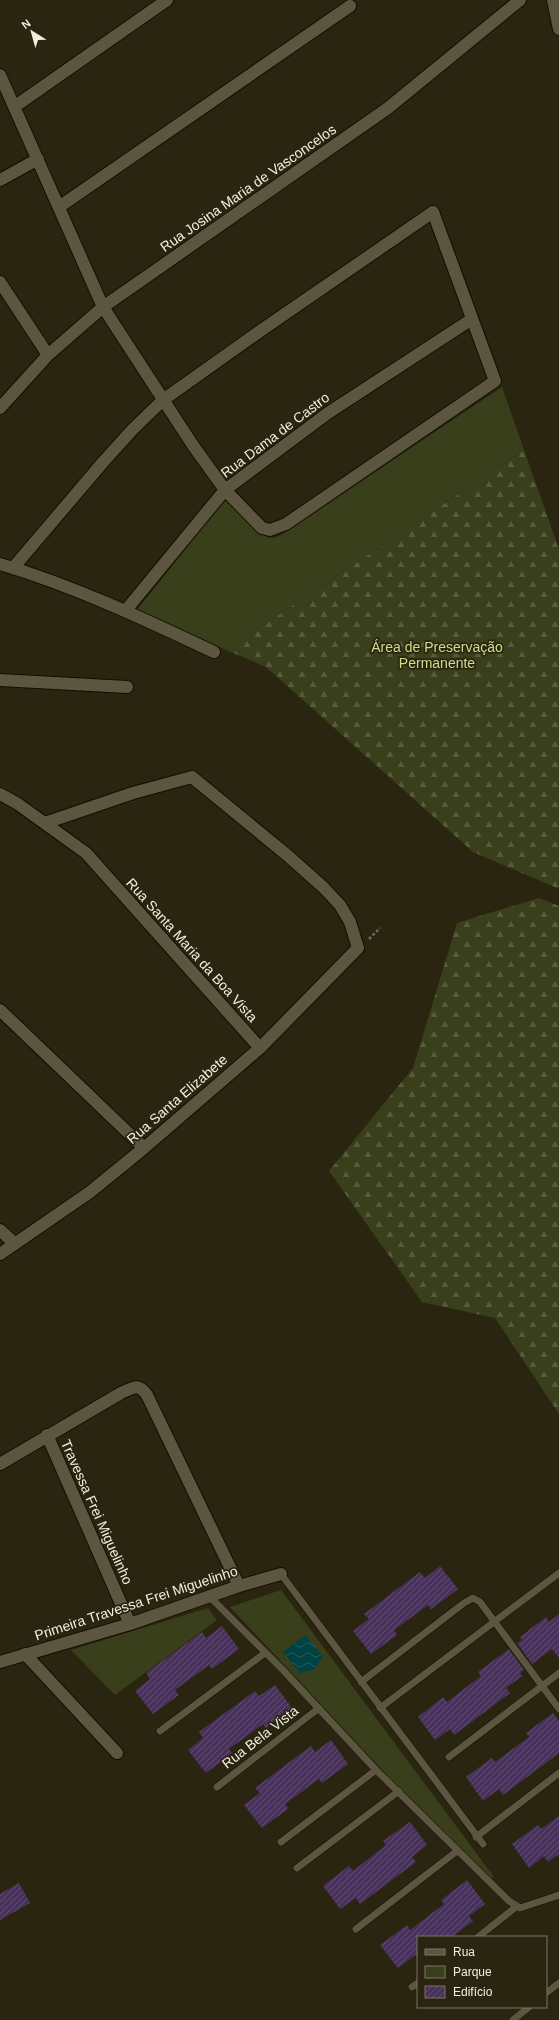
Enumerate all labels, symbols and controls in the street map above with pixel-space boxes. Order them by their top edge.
north arrow [12,12,52,52]
text: N [19,17,33,31]
street label: Rua Josina Maria de Vasconcelos [157,121,339,255]
street label: Rua Dama de Castro [218,389,332,481]
park label: Área de Preservação Permanente [371,639,503,671]
street label: Rua Santa Maria da Boa Vista [123,875,261,1025]
street label: Rua Santa Elizabete [124,1051,231,1147]
street label: Travessa Frei Miguelinho [58,1437,136,1587]
street label: Primeira Travessa Frei Miguelinho [33,1563,240,1643]
street label: Rua Bela Vista [219,1702,301,1772]
legend [417,1936,547,2008]
text: Rua [453,1945,475,1959]
text: Parque [453,1965,492,1979]
text: Edifício [453,1985,493,1999]

